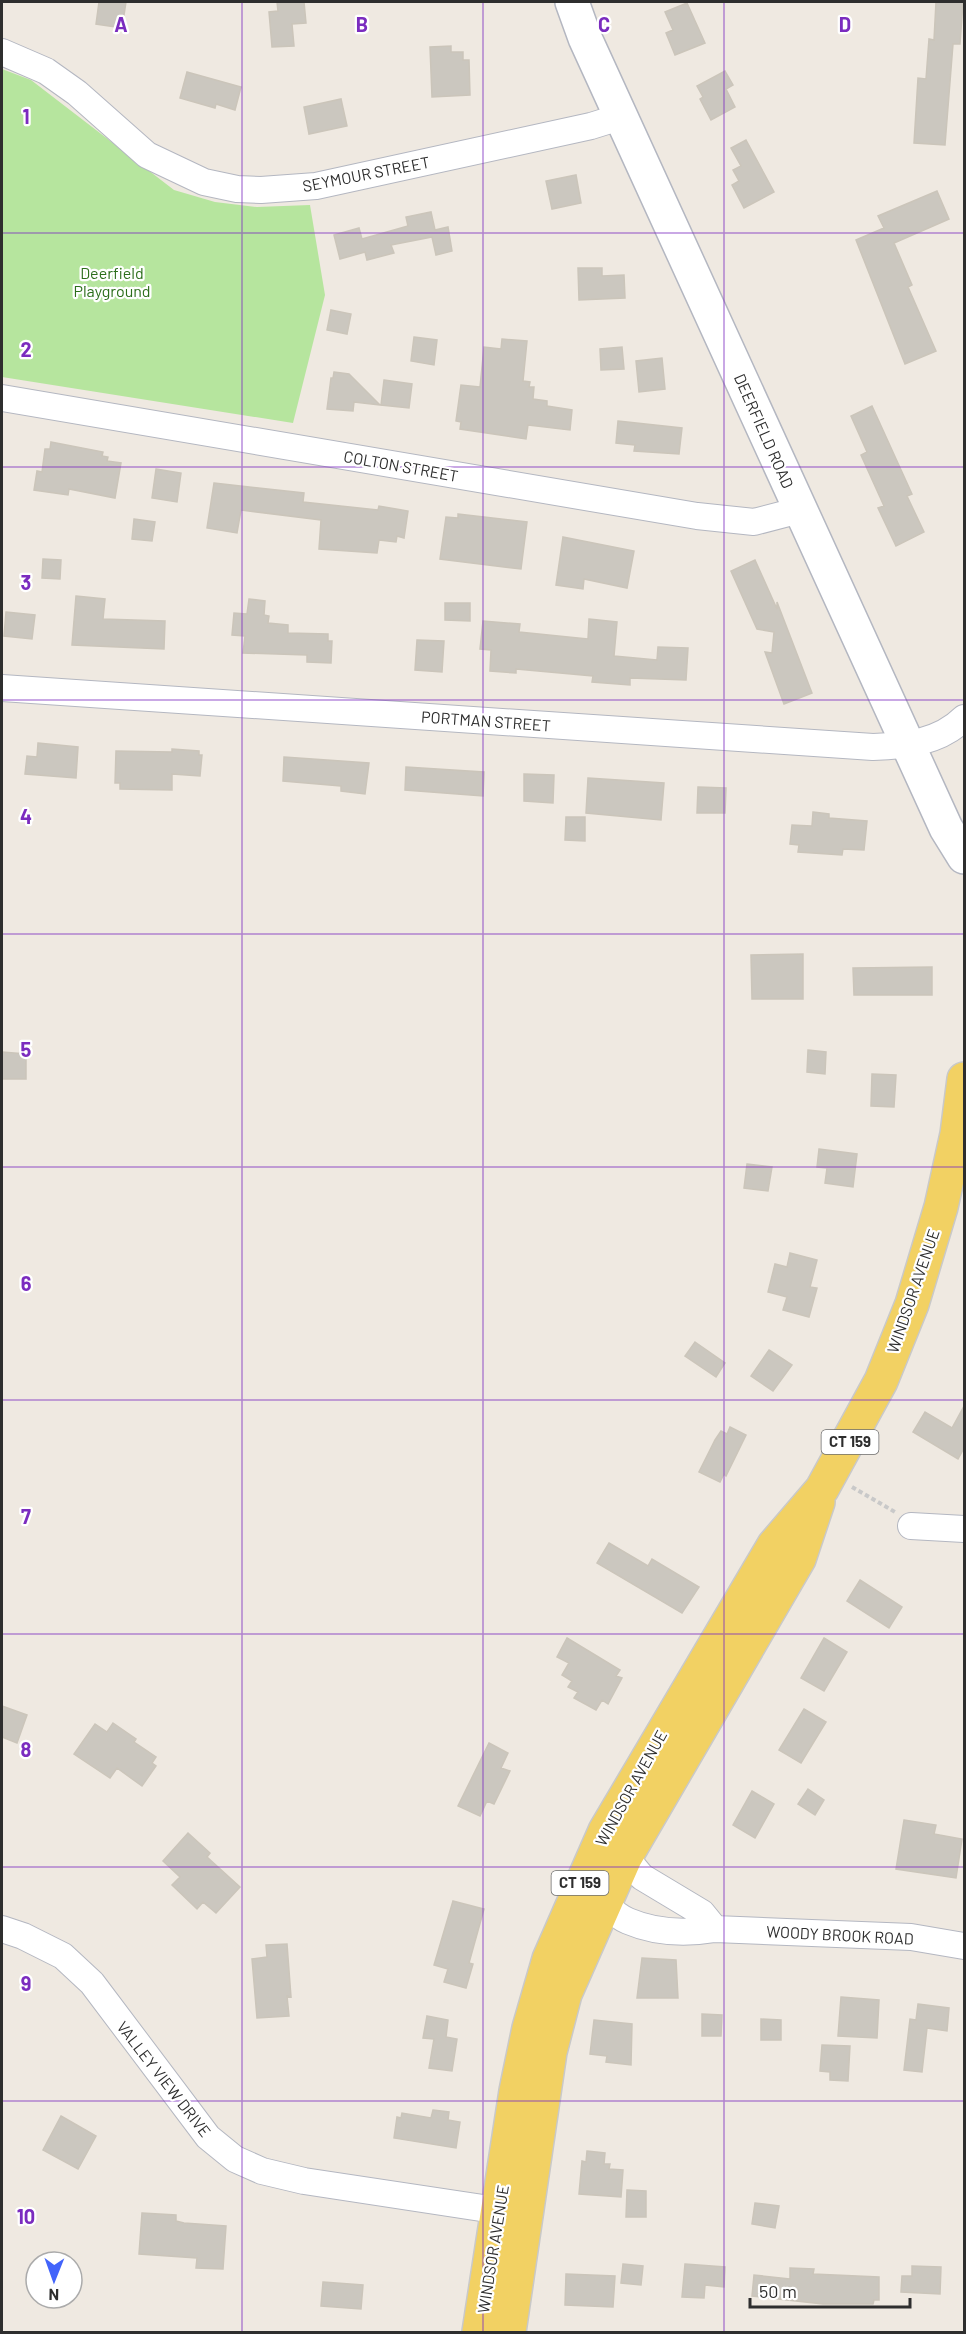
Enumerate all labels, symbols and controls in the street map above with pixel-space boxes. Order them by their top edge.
text: A [114,12,128,36]
text: B [356,12,368,36]
text: C [598,12,610,36]
text: D [839,12,851,36]
text: 1 [22,104,30,128]
street label: SEYMOUR STREET [301,152,431,195]
park label: Deerfield Playground [73,263,151,300]
text: 2 [20,337,32,361]
street label: DEERFIELD ROAD [731,371,798,491]
street label: COLTON STREET [342,446,460,485]
text: 3 [21,570,31,594]
street label: PORTMAN STREET [421,706,551,735]
text: 4 [20,804,32,828]
text: 5 [21,1037,32,1061]
street label: WINDSOR AVENUE [882,1226,943,1355]
text: 6 [21,1271,32,1295]
road number: CT 159 [822,1430,878,1454]
text: 7 [21,1504,31,1528]
street label: WINDSOR AVENUE [591,1726,670,1849]
text: 8 [21,1737,32,1761]
road number: CT 159 [552,1871,608,1895]
street label: WOODY BROOK ROAD [766,1921,914,1948]
text: 9 [21,1971,31,1995]
street label: VALLEY VIEW DRIVE [113,2017,215,2140]
street label: WINDSOR AVENUE [473,2183,512,2314]
text: 10 [17,2204,35,2228]
north arrow [24,2250,84,2310]
scale bar [750,2271,910,2309]
text: 50 m [759,2280,797,2302]
text: N [48,2286,59,2305]

